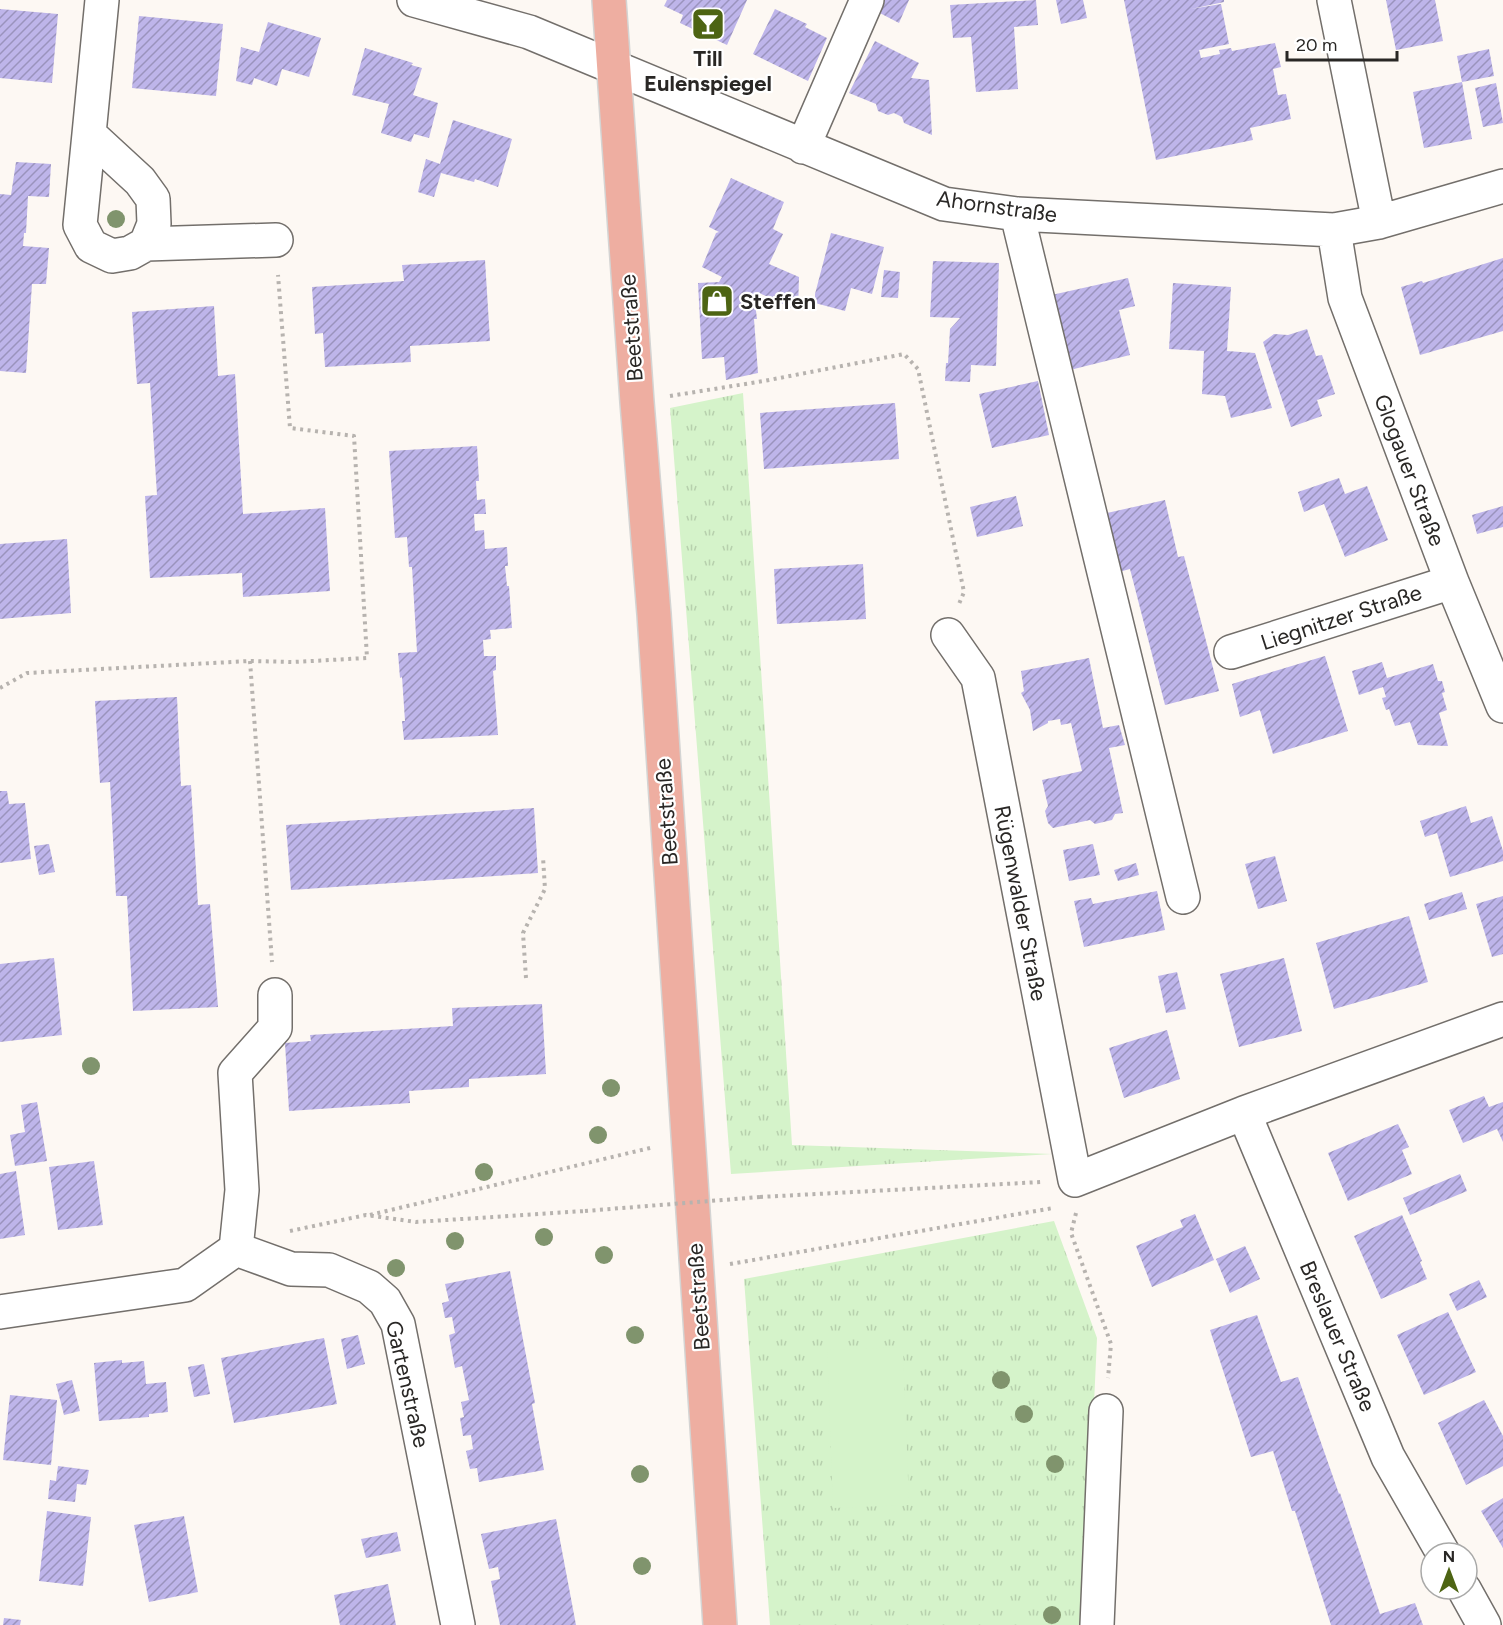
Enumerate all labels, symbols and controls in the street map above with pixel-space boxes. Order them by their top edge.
bar icon: Till Eulenspiegel [690,6,726,42]
scale bar [1287,24,1396,62]
text: 20 m [1296,34,1337,56]
place label: Till Eulenspiegel [644,45,772,97]
street label: Ahornstraße [935,185,1059,228]
street label: Beetstraße [614,273,649,382]
shop icon: Steffen [699,283,735,319]
place label: Steffen [740,288,816,315]
street label: Glogauer Straße [1368,390,1451,550]
street label: Liegnitzer Straße [1257,579,1425,656]
street label: Beetstraße [649,757,684,866]
street label: Rügenwalder Straße [988,803,1053,1003]
street label: Beetstraße [681,1242,716,1351]
street label: Breslauer Straße [1294,1257,1381,1416]
street label: Gartenstraße [380,1318,435,1450]
north arrow [1419,1541,1479,1601]
text: N [1443,1547,1455,1566]

